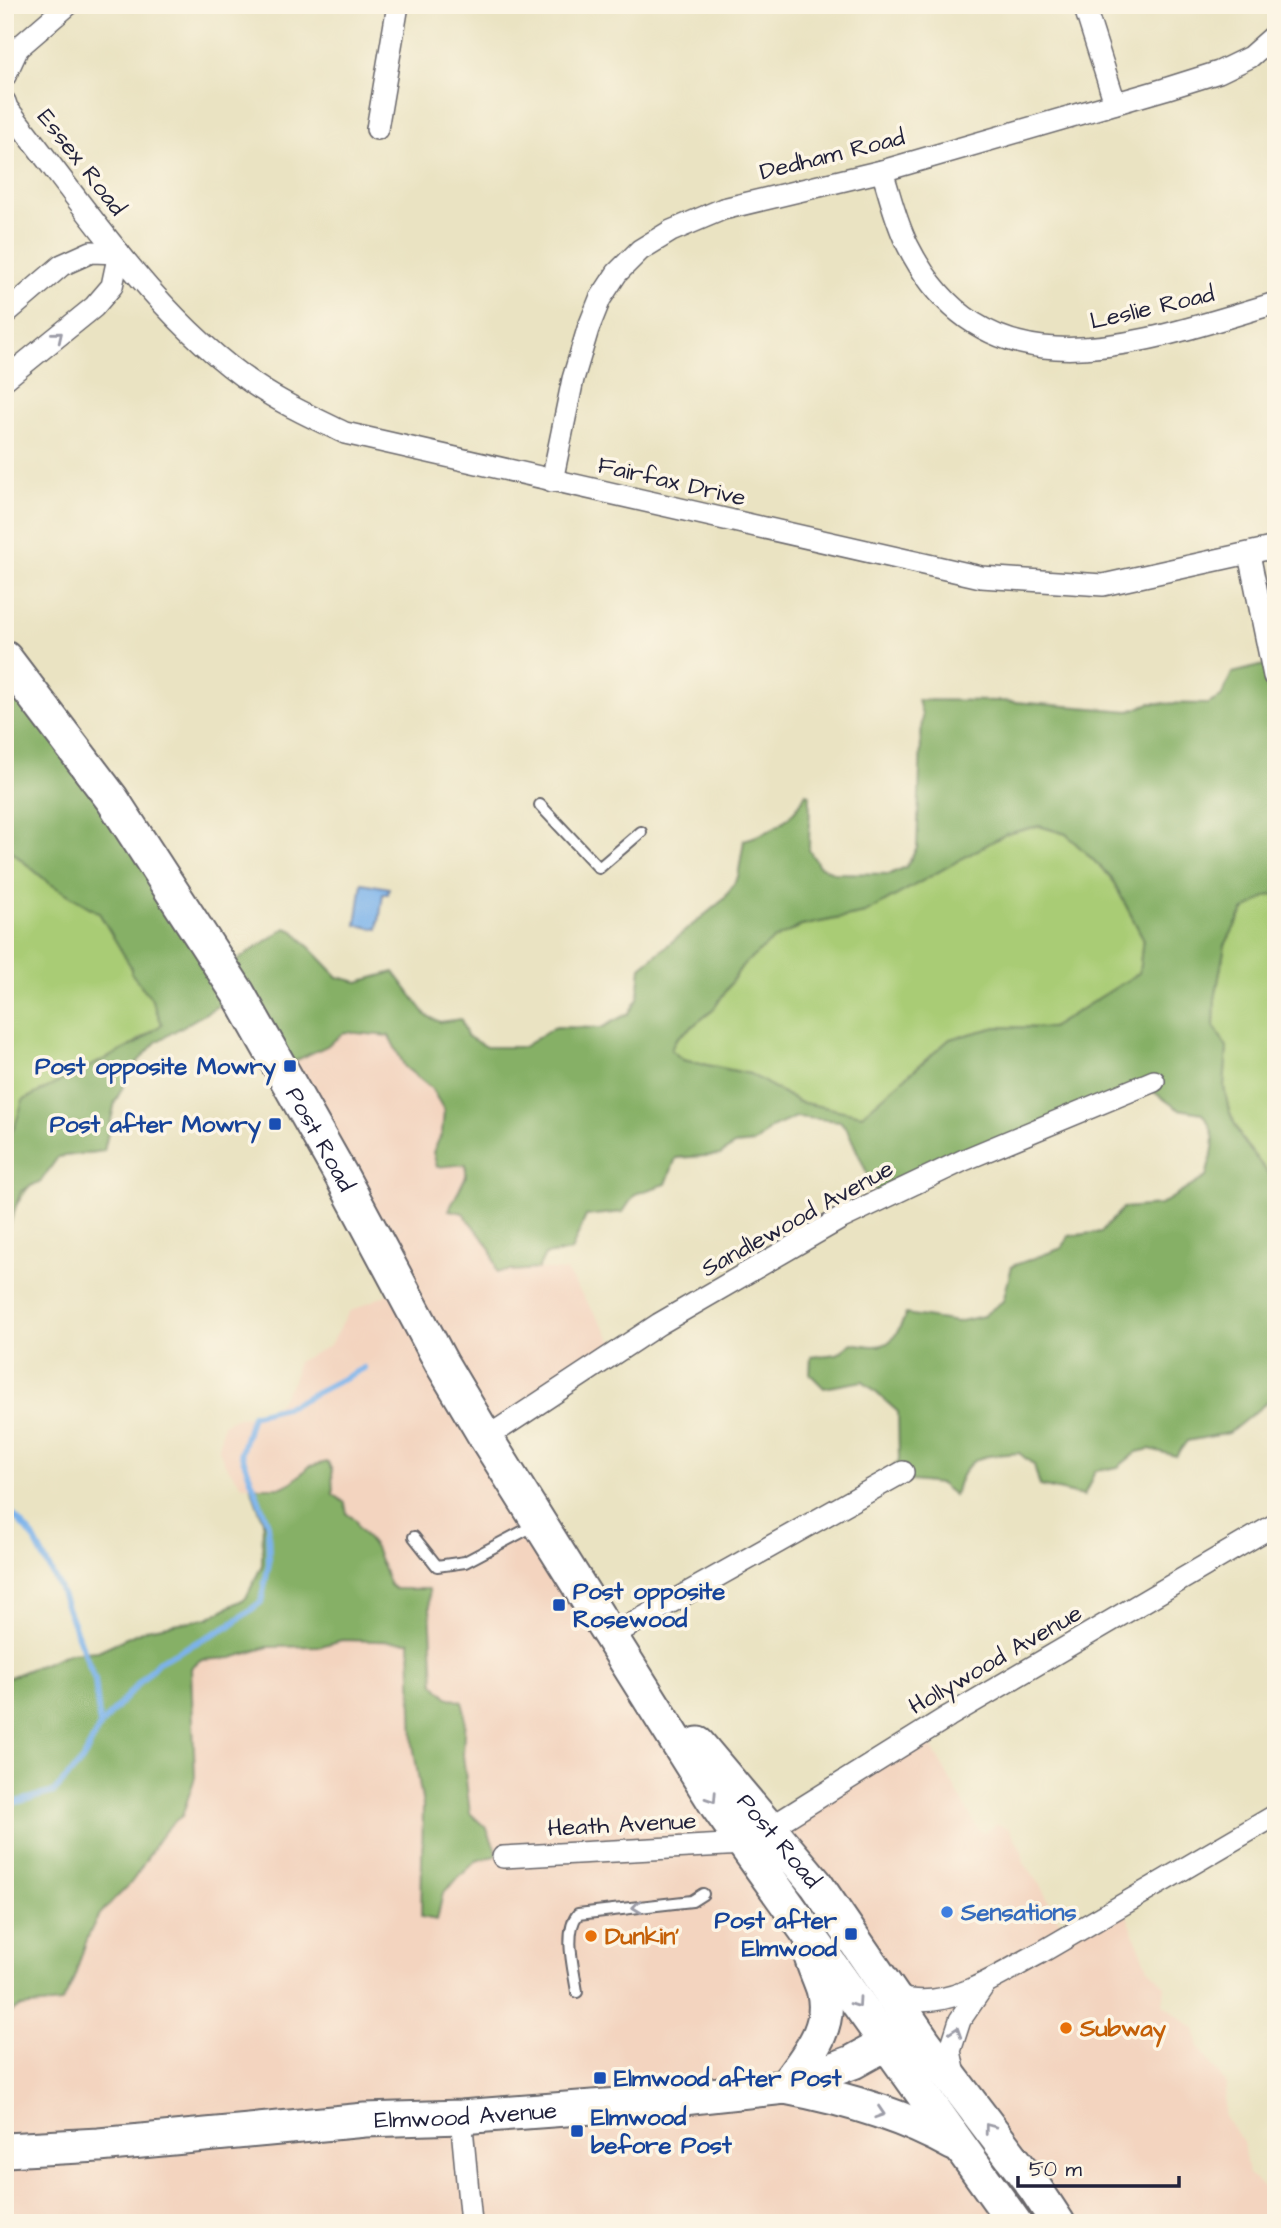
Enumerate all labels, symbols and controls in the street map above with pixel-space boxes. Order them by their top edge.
street label: Essex Road [29,102,134,223]
street label: Dedham Road [756,121,908,189]
street label: Leslie Road [1087,277,1218,339]
one-way arrow [50,332,63,344]
street label: Fairfax Drive [594,448,749,516]
place label: Post opposite Mowry [35,1050,277,1086]
marker: Post opposite Mowry [282,1058,298,1074]
street label: Post Road [276,1081,363,1198]
place label: Post after Mowry [50,1108,262,1144]
marker: Post after Mowry [267,1116,283,1132]
street label: Sandlewood Avenue [695,1152,900,1286]
place label: Post opposite Rosewood [573,1575,725,1637]
street label: Hollywood Avenue [903,1596,1089,1724]
marker: Post opposite Rosewood [551,1597,567,1613]
street label: Post Road [728,1786,829,1896]
one-way arrow [703,1790,716,1803]
street label: Heath Avenue [547,1804,697,1846]
place label: Sensations [960,1896,1077,1930]
one-way arrow [631,1900,642,1915]
place label: Post after Elmwood [714,1904,838,1966]
marker: Sensations [939,1904,955,1920]
place label: Dunkin' [605,1920,679,1954]
marker: Post after Elmwood [843,1926,859,1942]
marker: Dunkin' [583,1928,599,1944]
one-way arrow [849,1995,861,2008]
place label: Subway [1079,2012,1167,2048]
marker: Subway [1058,2020,1074,2036]
one-way arrow [948,2027,962,2039]
place label: Elmwood after Post [614,2062,842,2096]
marker: Elmwood after Post [592,2070,608,2086]
street label: Elmwood Avenue [374,2094,558,2138]
place label: Elmwood before Post [591,2101,732,2163]
one-way arrow [874,2104,886,2119]
marker: Elmwood before Post [569,2123,585,2139]
one-way arrow [985,2123,998,2136]
scale bar [1018,2144,1180,2188]
text: 50 m [1029,2155,1083,2184]

